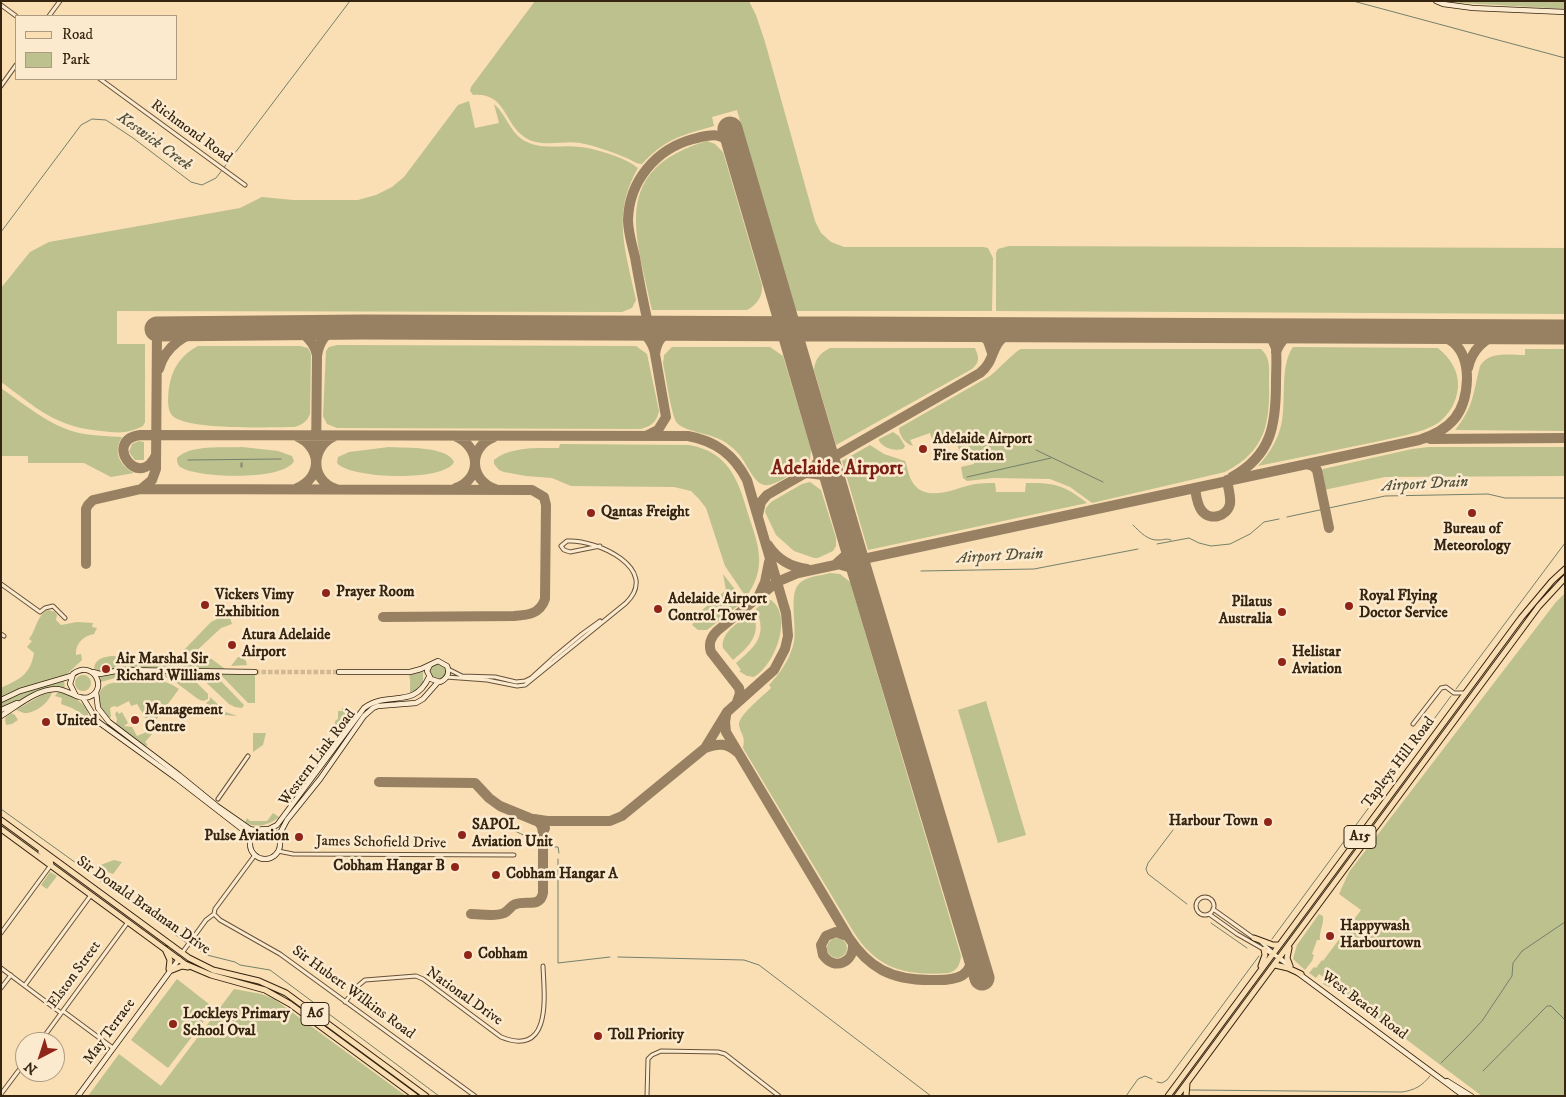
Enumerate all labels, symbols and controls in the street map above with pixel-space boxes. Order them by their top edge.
legend [15,15,178,80]
text: Road [62,25,93,44]
text: Park [62,50,90,69]
street label: Richmond Road [147,96,235,168]
water label: Keswick Creek [113,109,195,175]
place label: Adelaide Airport Fire Station [933,431,1032,466]
marker: Adelaide Airport Fire Station [917,443,929,455]
district label: Adelaide Airport [771,458,903,482]
water label: Airport Drain [1381,473,1469,497]
place label: Qantas Freight [601,504,690,522]
marker: Qantas Freight [585,507,597,519]
marker: Bureau of Meteorology [1466,507,1478,519]
place label: Bureau of Meteorology [1433,521,1511,556]
water label: Airport Drain [956,545,1044,569]
place label: Prayer Room [336,584,414,602]
place label: Vickers Vimy Exhibition [215,587,294,622]
marker: Prayer Room [320,587,332,599]
place label: Royal Flying Doctor Service [1359,588,1448,623]
place label: Adelaide Airport Control Tower [668,591,767,626]
place label: Pilatus Australia [1219,594,1272,629]
marker: Vickers Vimy Exhibition [199,599,211,611]
marker: Royal Flying Doctor Service [1343,600,1355,612]
marker: Adelaide Airport Control Tower [652,603,664,615]
marker: Pilatus Australia [1276,606,1288,618]
place label: Atura Adelaide Airport [242,627,330,662]
marker: Atura Adelaide Airport [226,639,238,651]
place label: Helistar Aviation [1292,644,1342,679]
place label: Air Marshal Sir Richard Williams [116,651,220,686]
marker: Helistar Aviation [1276,656,1288,668]
marker: Air Marshal Sir Richard Williams [100,663,112,675]
place label: Management Centre [145,702,223,737]
street label: Western Link Road [276,706,360,810]
place label: United [56,713,97,731]
marker: Management Centre [129,714,141,726]
street label: Tapleys Hill Road [1359,714,1439,812]
marker: United [40,716,52,728]
place label: Harbour Town [1169,813,1258,831]
marker: Harbour Town [1262,816,1274,828]
place label: SAPOL Aviation Unit [472,817,553,852]
road number: A15 [1344,826,1376,849]
place label: Pulse Aviation [204,828,289,846]
marker: SAPOL Aviation Unit [456,829,468,841]
marker: Pulse Aviation [293,831,305,843]
street label: James Schofield Drive [316,833,446,853]
street label: Sir Donald Bradman Drive [73,853,213,959]
place label: Cobham Hangar B [333,858,445,876]
marker: Cobham Hangar B [449,861,461,873]
place label: Cobham Hangar A [506,866,618,884]
marker: Cobham Hangar A [490,869,502,881]
place label: Happywash Harbourtown [1340,918,1421,953]
marker: Happywash Harbourtown [1324,930,1336,942]
street label: Elston Street [45,938,105,1012]
street label: Sir Hubert Wilkins Road [288,942,418,1044]
place label: Cobham [478,946,528,964]
marker: Cobham [462,949,474,961]
street label: National Drive [422,964,506,1030]
street label: West Beach Road [1317,968,1411,1044]
street label: May Terrace [80,996,140,1068]
road number: A6 [301,1002,329,1026]
place label: Lockleys Primary School Oval [183,1006,290,1041]
marker: Lockleys Primary School Oval [167,1018,179,1030]
place label: Toll Priority [608,1027,684,1045]
marker: Toll Priority [592,1030,604,1042]
north arrow [15,1032,65,1082]
text: N [21,1057,41,1078]

